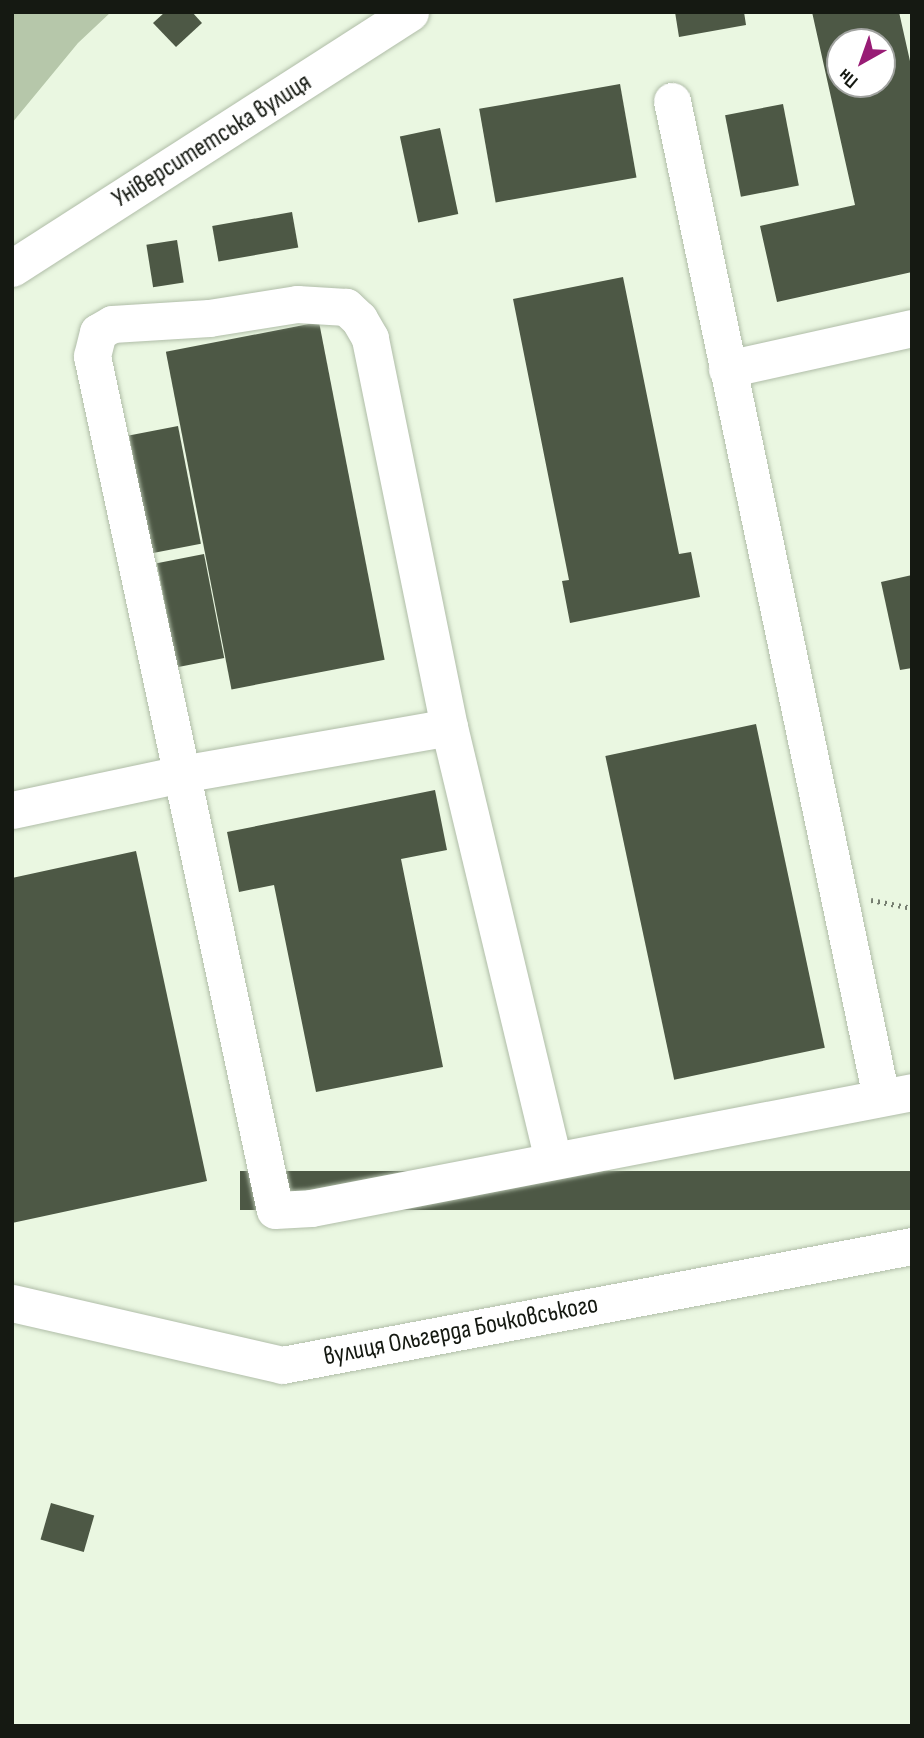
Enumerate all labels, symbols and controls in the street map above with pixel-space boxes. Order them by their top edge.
north arrow [826,28,896,98]
text: Пн [834,63,863,93]
street label: Університетська вулиця [107,67,317,215]
street label: вулиця Ольгерда Бочковського [321,1289,601,1373]

